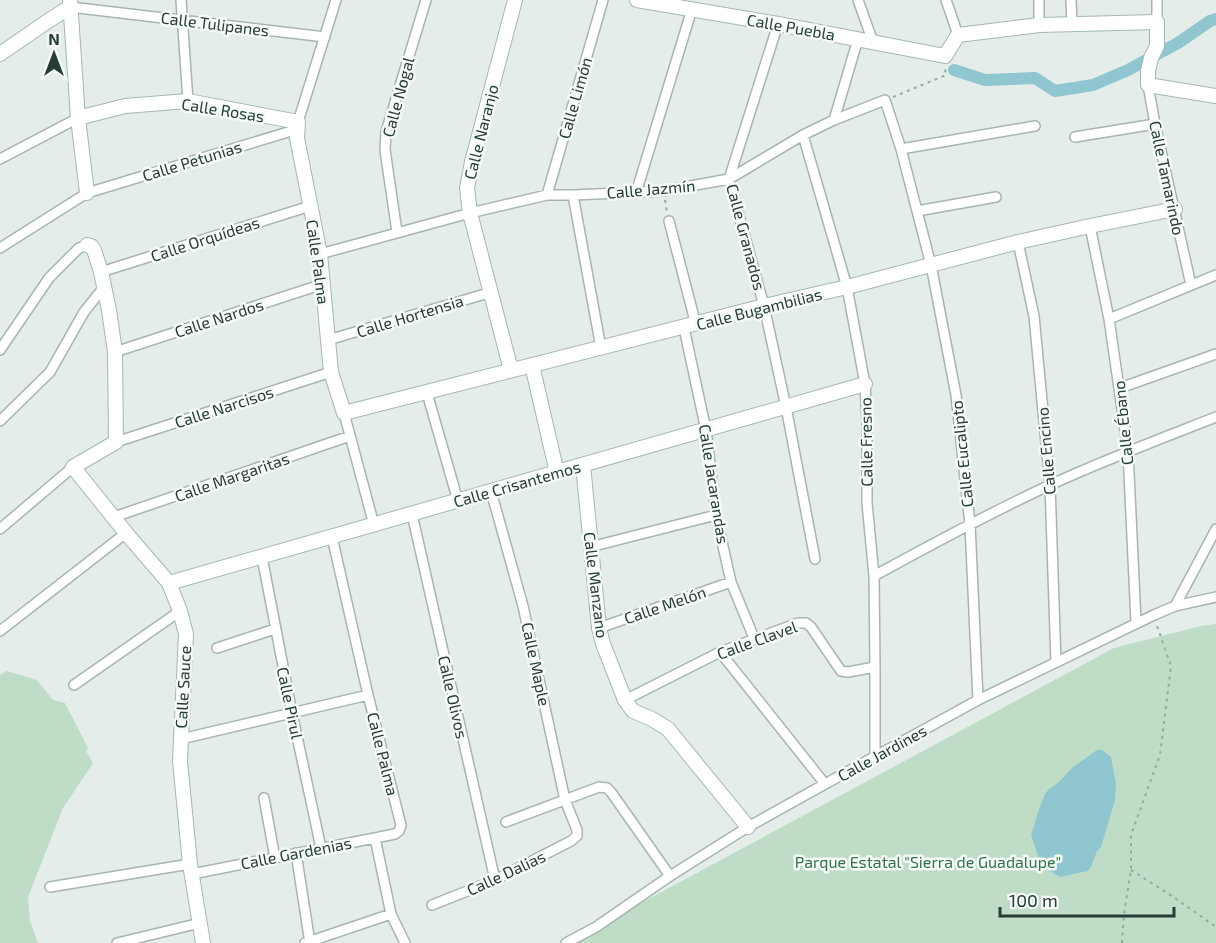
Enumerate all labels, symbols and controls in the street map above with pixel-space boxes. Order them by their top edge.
street label: Calle Tulipanes [160,7,270,40]
street label: Calle Puebla [745,9,837,44]
north arrow [24,24,84,84]
text: N [48,29,60,48]
street label: Calle Nogal [378,54,417,139]
street label: Calle Limón [554,55,595,141]
street label: Calle Naranjo [460,82,502,182]
street label: Calle Rosas [180,94,266,125]
street label: Calle Tamarindo [1146,119,1189,237]
street label: Calle Petunias [140,136,244,185]
street label: Calle Jazmín [606,175,696,202]
street label: Calle Granados [723,182,770,292]
street label: Calle Orquídeas [148,212,262,265]
street label: Calle Palma [303,218,334,305]
street label: Calle Bugambilias [694,284,824,333]
street label: Calle Hortensia [354,290,466,341]
street label: Calle Nardos [172,294,266,341]
street label: Calle Ébano [1109,380,1136,466]
street label: Calle Narcisos [172,382,276,431]
street label: Calle Fresno [855,397,876,487]
street label: Calle Eucalipto [946,400,977,508]
street label: Calle Encino [1032,406,1059,496]
street label: Calle Jacarandas [696,423,733,545]
street label: Calle Margaritas [172,448,292,505]
street label: Calle Crisantemos [451,456,583,511]
street label: Calle Manzano [581,531,612,639]
street label: Calle Melón [621,582,708,627]
street label: Calle Clavel [714,616,800,663]
street label: Calle Maple [518,620,555,707]
street label: Calle Sauce [171,645,194,729]
street label: Calle Olivos [435,654,472,740]
street label: Calle Pirul [274,665,307,741]
street label: Calle Palma [364,710,403,798]
street label: Calle Jardines [834,720,930,785]
street label: Calle Gardenias [239,832,353,873]
street label: Calle Dalias [463,846,548,899]
park label: Parque Estatal "Sierra de Guadalupe" [795,852,1061,871]
scale bar [1000,880,1174,918]
text: 100 m [1009,889,1058,911]

